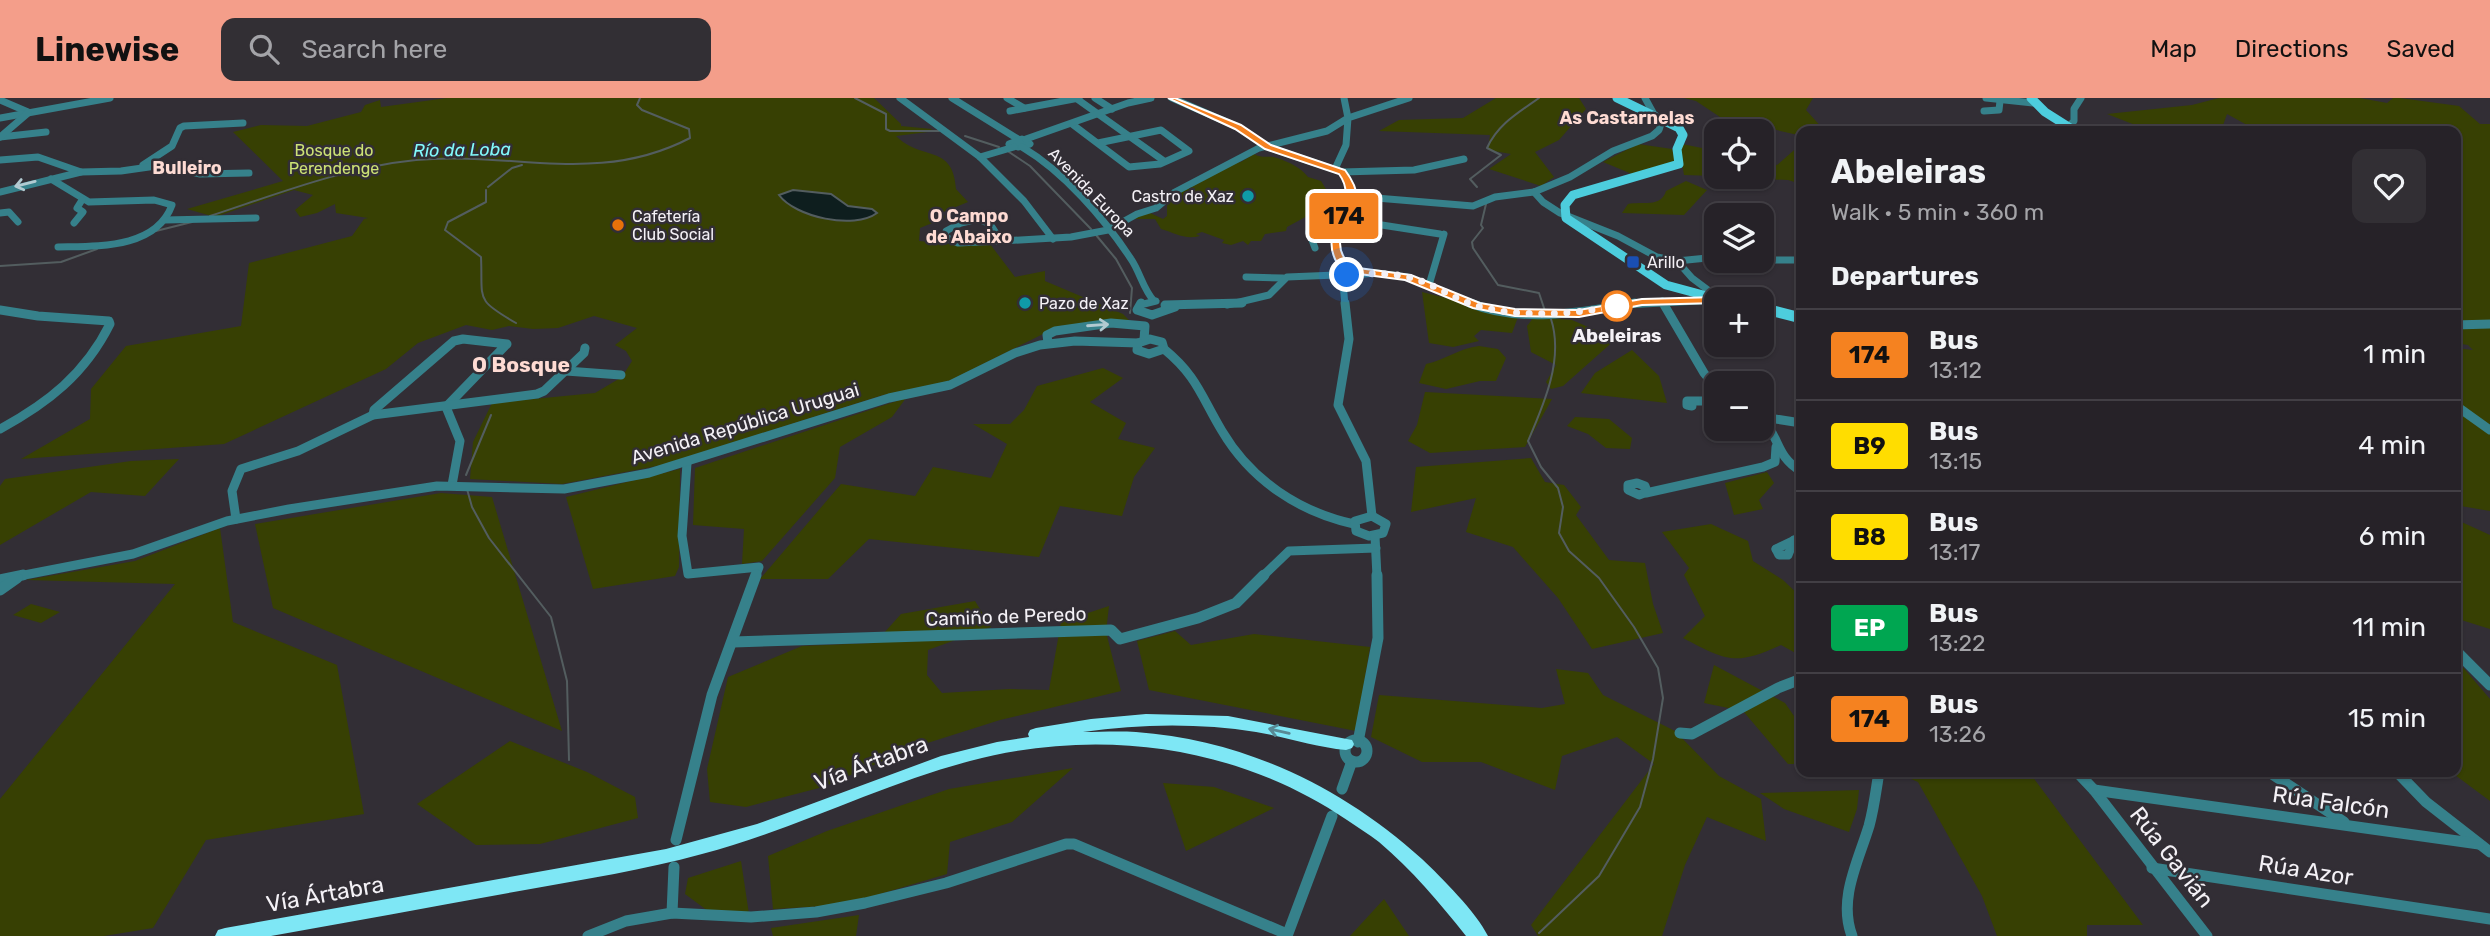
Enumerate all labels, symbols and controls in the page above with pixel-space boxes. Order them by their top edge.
search box [221,18,711,81]
text: Linewise [35,30,179,69]
icon: search [245,30,283,68]
text: Search here [301,34,447,65]
text: Map [2150,35,2197,63]
text: Directions [2235,35,2348,63]
text: Saved [2386,35,2455,63]
district label: As Castarnelas [1559,107,1695,129]
map controls [1704,119,1774,441]
button: locate [1704,119,1774,189]
water label: Río da Loba [413,138,512,162]
park label: Bosque do Perendenge [289,141,379,178]
street label: Avenida Europa [1044,144,1139,241]
button: heart [2352,149,2426,223]
text: Abeleiras [1831,152,1986,191]
district label: Bulleiro [152,157,222,179]
one-way arrow [14,178,37,191]
place label: Castro de Xaz [1132,187,1234,206]
marker: Castro de Xaz [1240,188,1256,204]
line badge: 174 [1304,193,1384,239]
text: Walk · 5 min · 360 m [1831,198,2044,226]
text: 174 [1323,202,1365,230]
button: layers [1704,203,1774,273]
district label: O Campo de Abaixo [926,205,1012,248]
place label: Cafetería Club Social [632,207,714,244]
marker: Cafetería Club Social [610,217,626,233]
place label: Arillo [1647,253,1685,272]
marker: Arillo [1625,254,1641,270]
your location [1329,257,1364,292]
text: Departures [1831,261,1979,292]
button: + [1704,287,1774,357]
marker: Abeleiras [1602,291,1632,321]
place label: Pazo de Xaz [1039,294,1129,313]
marker: Pazo de Xaz [1017,295,1033,311]
one-way arrow [1086,318,1109,331]
place label: Abeleiras [1572,324,1662,347]
text: Bus [1929,325,1978,356]
text: 1 min [2363,339,2426,370]
text: 174 [1849,341,1890,369]
district label: O Bosque [472,352,570,377]
text: 13:12 [1929,356,1982,384]
button: − [1704,371,1774,441]
street label: Avenida República Uruguai [628,378,862,469]
text: Bus [1929,416,1978,447]
text: 4 min [2358,430,2426,461]
text: B9 [1853,432,1886,460]
text: 13:15 [1929,447,1982,475]
text: Bus [1929,507,1978,538]
text: 6 min [2359,521,2426,552]
text: B8 [1853,523,1886,551]
text: 13:17 [1929,538,1980,566]
text: Bus [1929,598,1978,629]
street label: Camiño de Peredo [925,602,1087,631]
text: 11 min [2352,612,2426,643]
text: EP [1854,614,1885,642]
text: 13:22 [1929,629,1986,657]
text: Bus [1929,689,1978,720]
text: 15 min [2348,703,2426,734]
text: 174 [1849,705,1890,733]
text: 13:26 [1929,720,1986,748]
one-way arrow [1268,724,1291,737]
street label: Vía Ártabra [810,729,932,797]
street label: Rúa Falcón [2271,780,2391,824]
street label: Rúa Gavián [2124,801,2220,913]
street label: Rúa Azor [2257,849,2356,891]
street label: Vía Ártabra [264,870,386,918]

